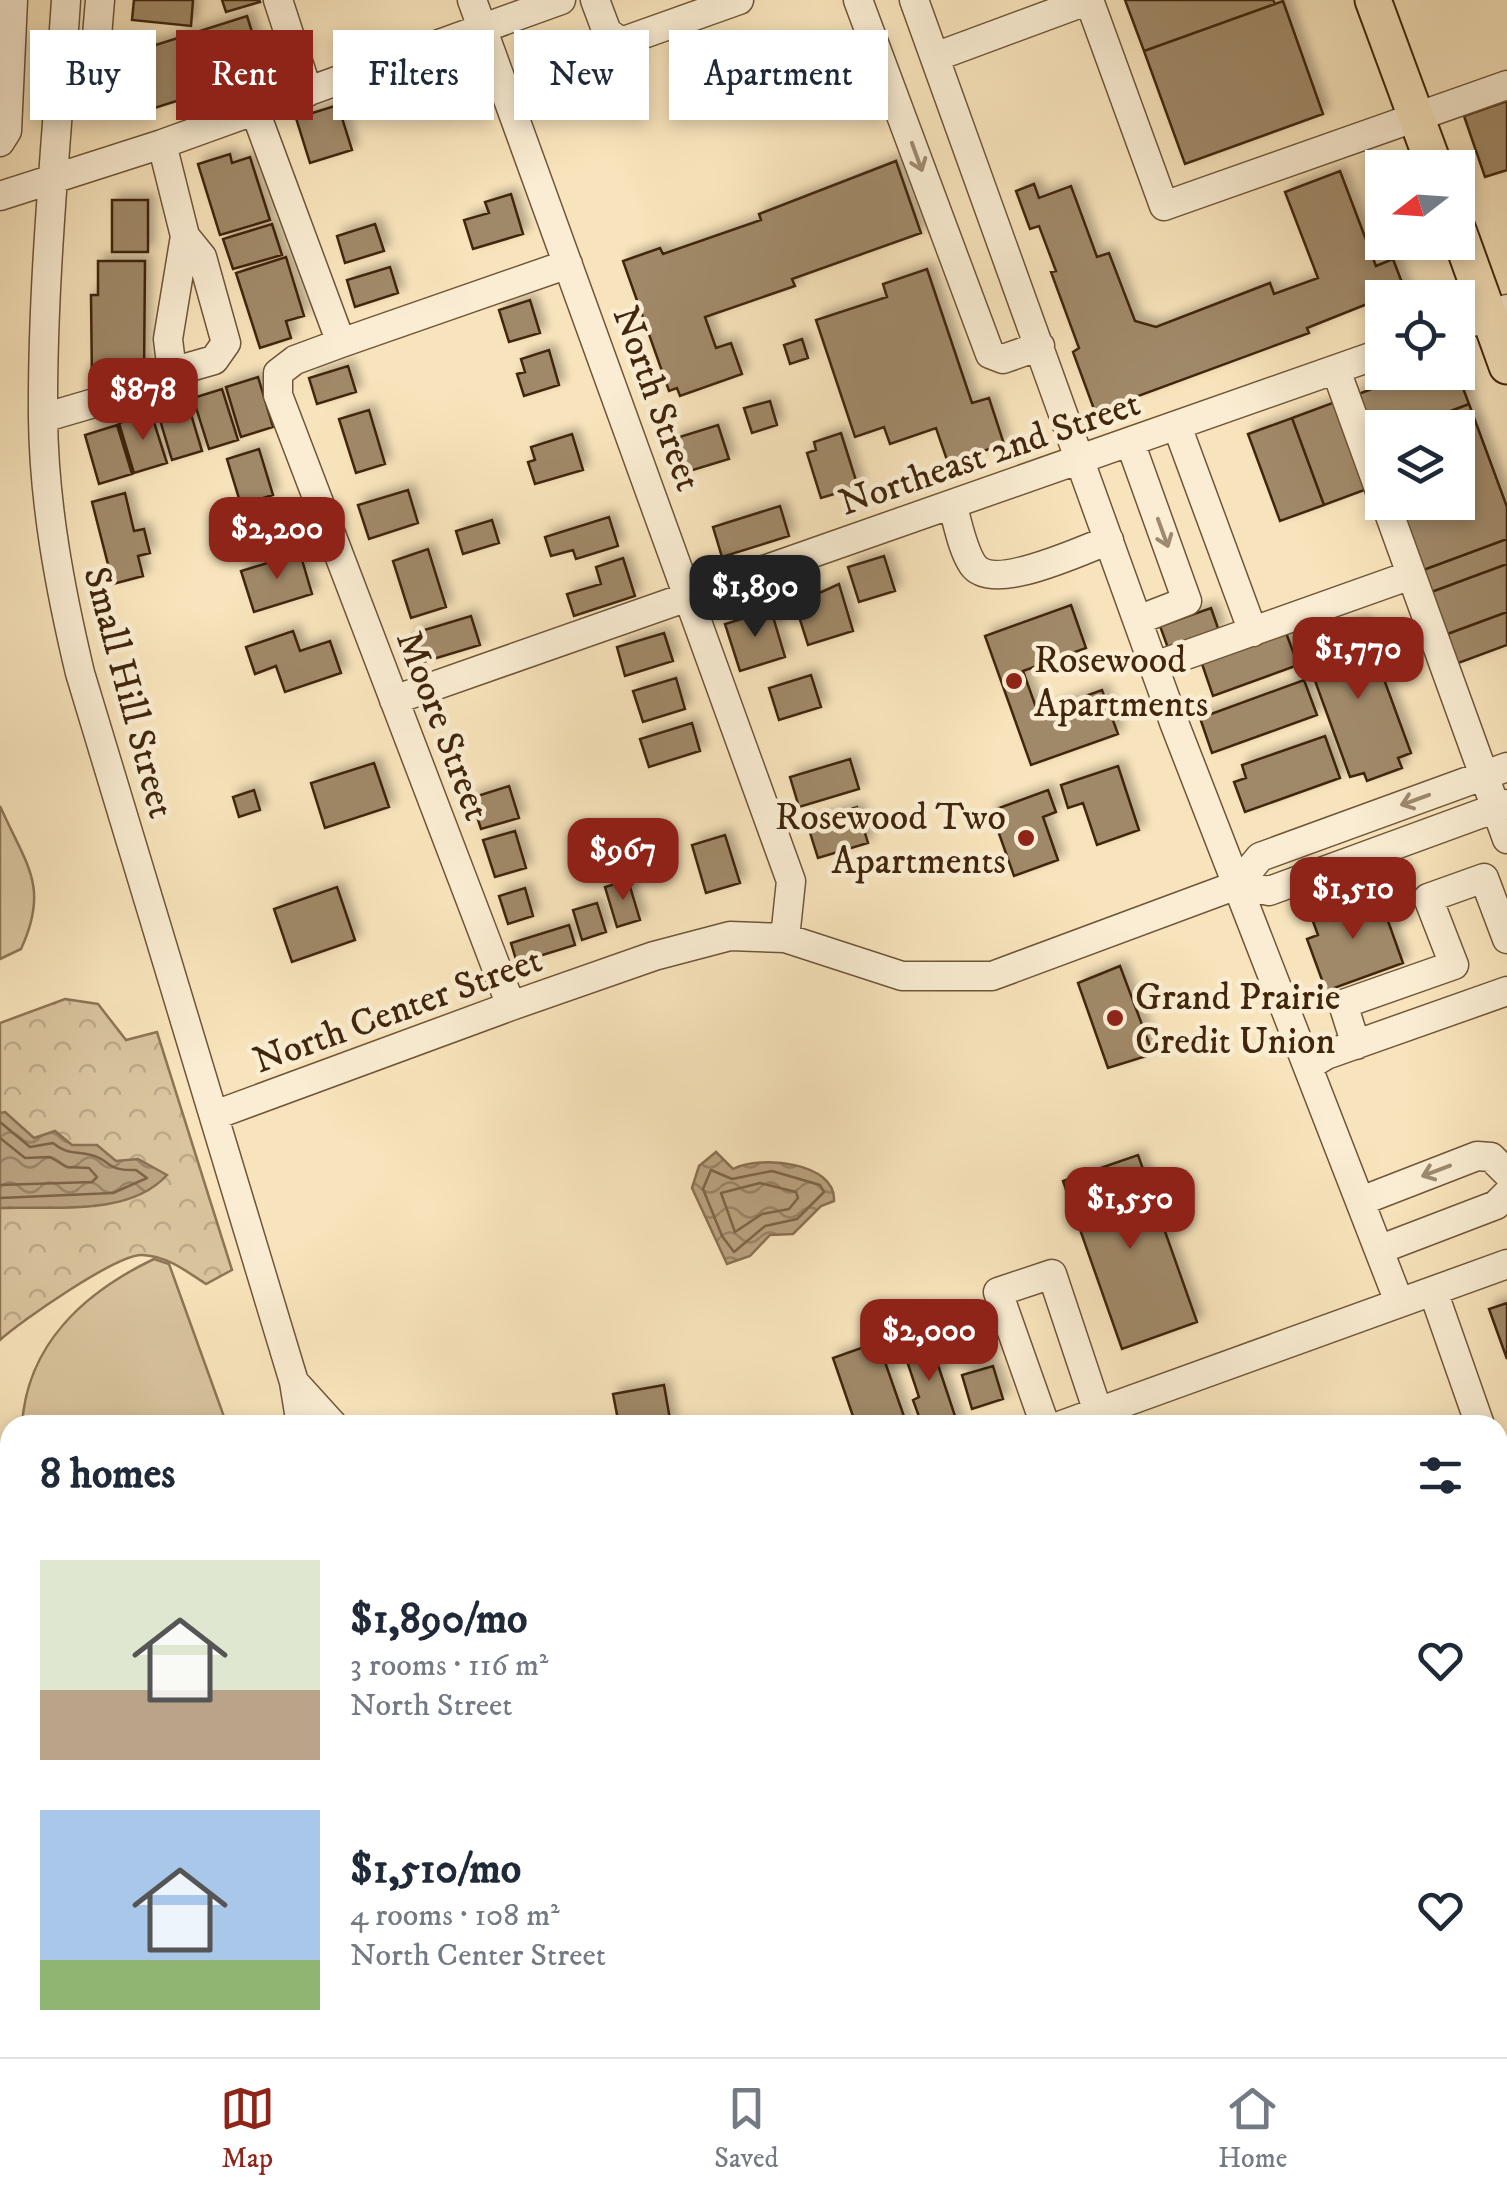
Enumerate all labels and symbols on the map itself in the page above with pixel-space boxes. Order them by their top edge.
one-way arrow [909,141,927,172]
north arrow [1365,150,1475,260]
street label: North Street [601,300,712,498]
pin: $878 [84,358,202,443]
street label: Northeast 2nd Street [833,380,1146,528]
pin: $2,200 [196,497,358,582]
one-way arrow [1155,517,1173,548]
pin: $1,890 [674,555,836,640]
street label: Small Hill Street [71,562,185,823]
pin: $1,770 [1277,617,1439,702]
street label: Moore Street [384,624,500,827]
place label: Rosewood Apartments [1034,637,1208,729]
marker: Rosewood Apartments [1003,670,1025,692]
one-way arrow [1400,793,1432,811]
place label: Rosewood Two Apartments [775,794,1006,886]
pin: $967 [564,818,682,903]
marker: Rosewood Two Apartments [1015,827,1037,849]
pin: $1,510 [1272,857,1434,942]
street label: North Center Street [247,936,549,1085]
place label: Grand Prairie Credit Union [1135,974,1341,1066]
marker: Grand Prairie Credit Union [1104,1007,1126,1029]
one-way arrow [1422,1163,1453,1181]
pin: $1,550 [1049,1167,1211,1252]
pin: $2,000 [848,1299,1010,1384]

